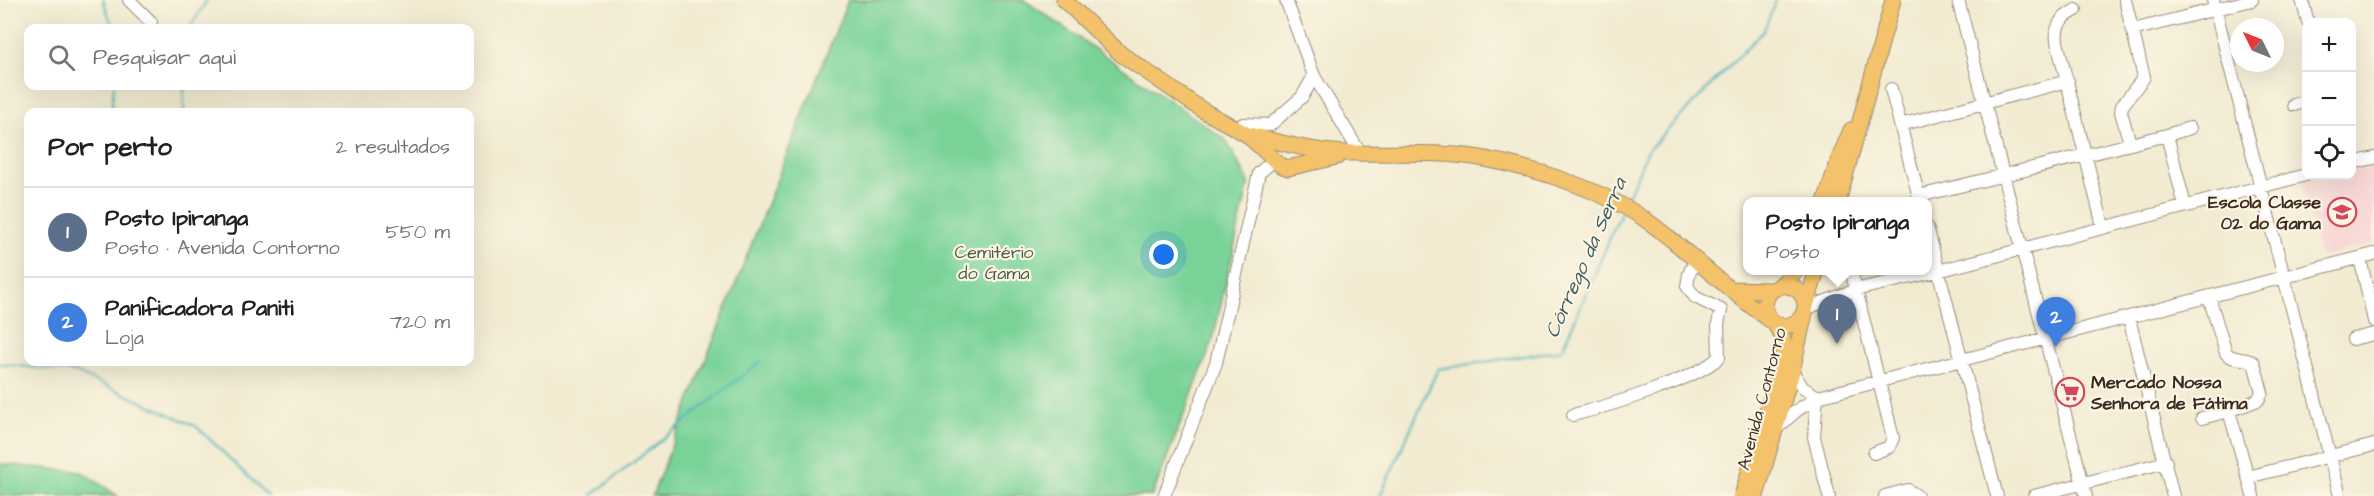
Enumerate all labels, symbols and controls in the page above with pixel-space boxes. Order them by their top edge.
north arrow [2230,18,2284,72]
map controls [2302,18,2356,180]
button: + [2302,18,2356,72]
search box [24,24,474,90]
icon: search [45,41,78,74]
text: Pesquisar aqui [93,42,236,73]
button: − [2302,72,2356,126]
button: locate [2302,126,2356,180]
text: Por perto [48,129,172,165]
text: 2 resultados [336,133,450,161]
water label: Córrego da Serra [1538,173,1635,343]
place label: Escola Classe 02 do Gama [2208,190,2322,236]
school or university icon: Escola Classe 02 do Gama [2326,196,2358,228]
popup [1743,197,1932,275]
text: Posto Ipiranga [105,203,248,234]
text: Posto Ipiranga [1766,207,1909,238]
text: 1 [66,218,69,246]
text: 550 m [385,218,450,246]
text: Posto · Avenida Contorno [105,234,340,262]
text: Posto [1766,238,1819,266]
park label: Cemitério do Gama [954,240,1034,286]
your location [1149,240,1178,269]
text: Panificadora Paniti [105,293,294,324]
pin: 1 [1818,294,1856,344]
pin: 2 [2036,298,2076,347]
text: 2 [62,308,73,336]
text: 720 m [390,308,450,336]
text: Loja [105,324,144,352]
street label: Avenida Contorno [1731,325,1793,473]
place label: Mercado Nossa Senhora de Fátima [2090,370,2248,416]
supermarket icon: Mercado Nossa Senhora de Fátima [2054,376,2086,408]

